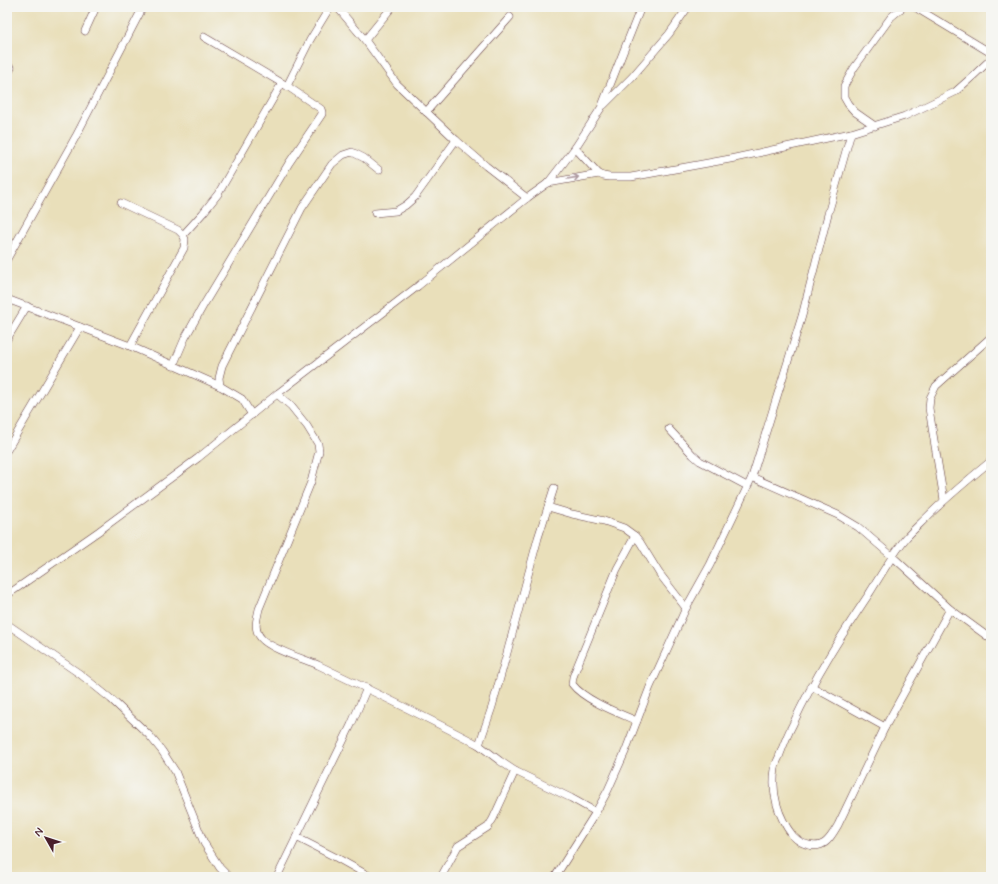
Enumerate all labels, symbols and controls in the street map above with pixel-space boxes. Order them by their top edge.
one-way arrow [567,174,580,182]
north arrow [26,818,66,858]
text: N [31,825,47,840]

